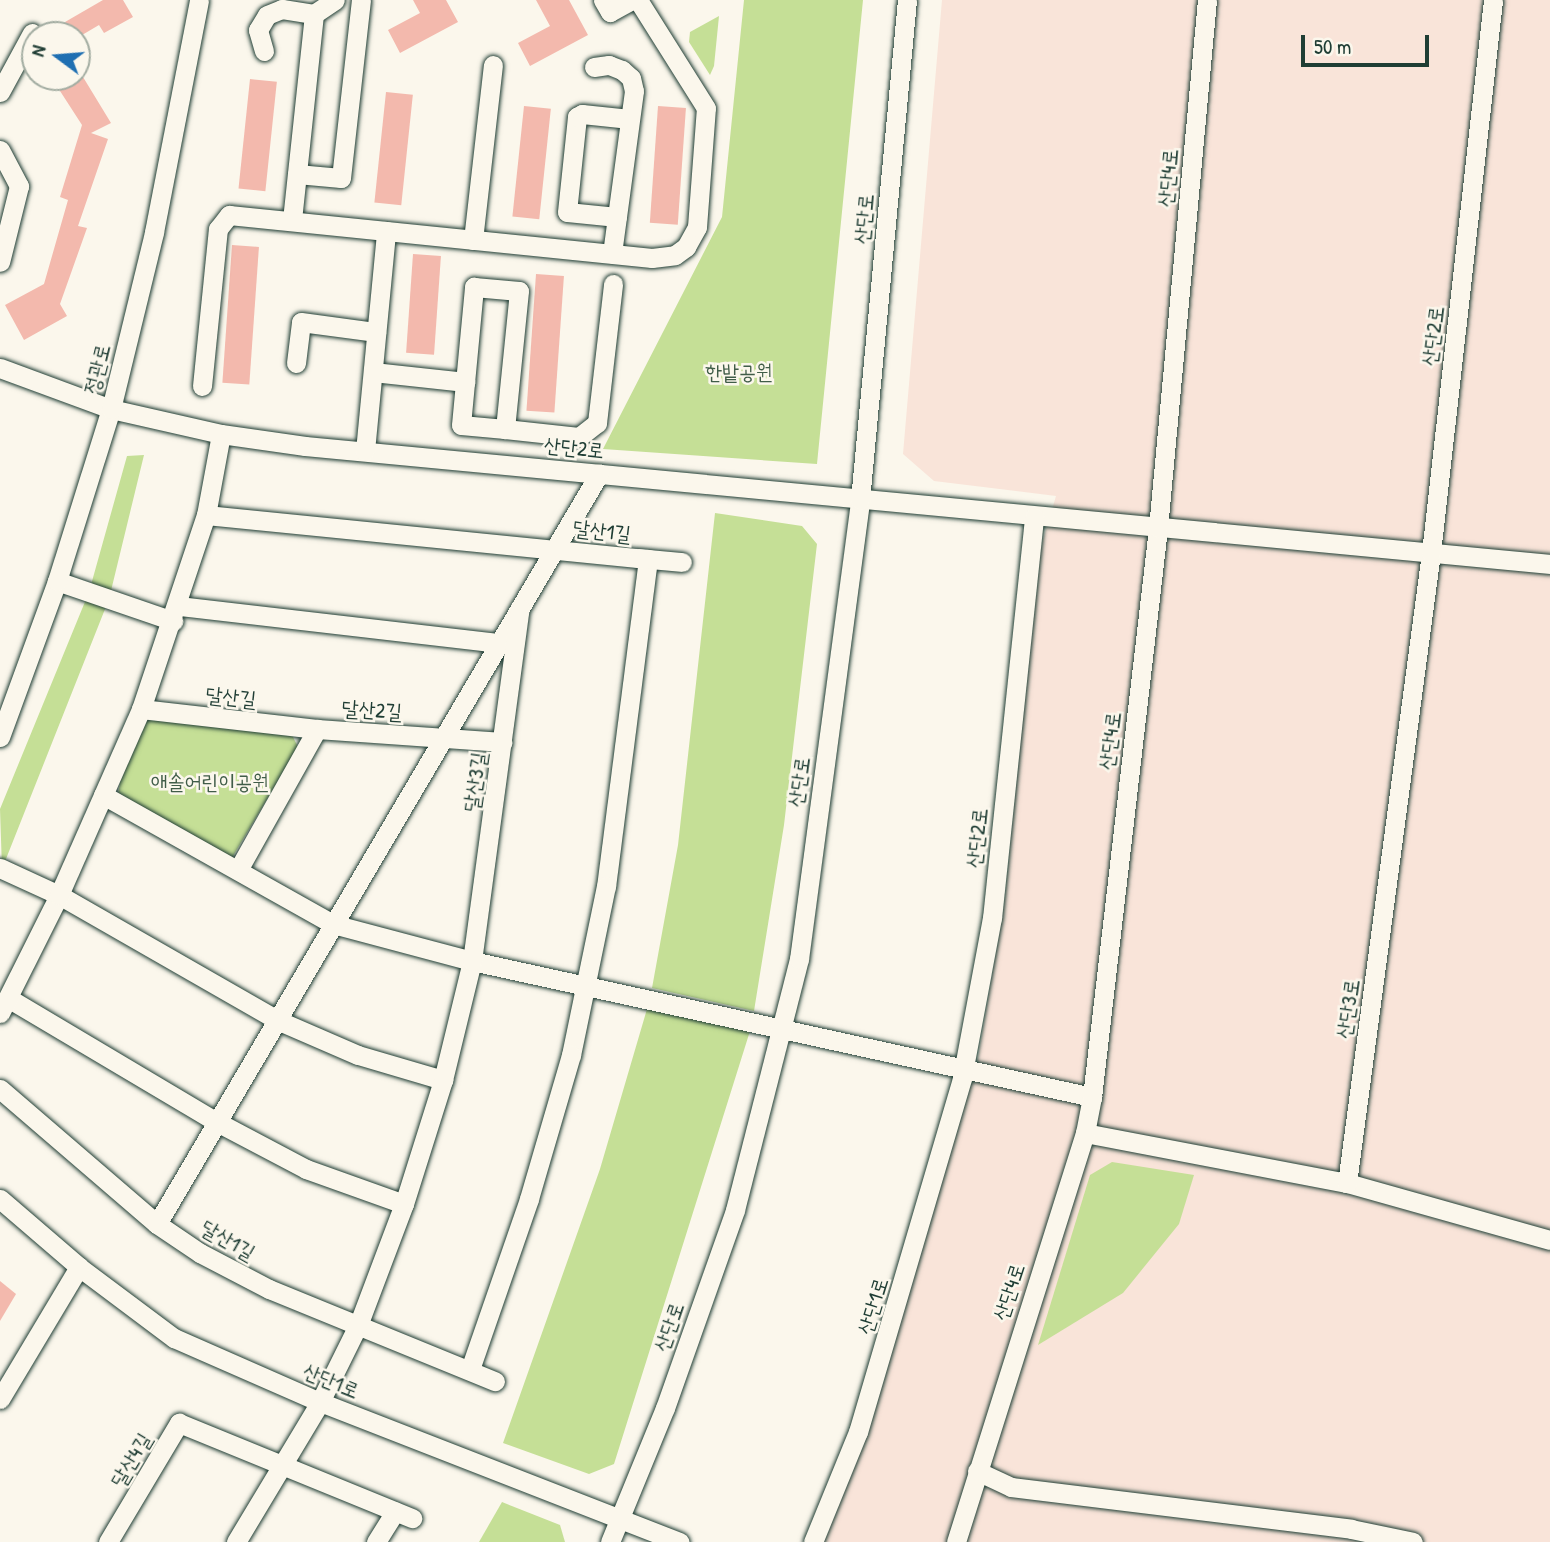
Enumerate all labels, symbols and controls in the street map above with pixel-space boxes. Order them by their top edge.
north arrow [21,21,91,91]
scale bar [1305,21,1433,65]
text: 50 m [1314,32,1351,61]
text: N [24,42,52,59]
street label: 산단4로 [1153,148,1183,208]
street label: 산단로 [849,193,879,245]
street label: 산단2로 [1417,304,1449,368]
street label: 정관로 [79,341,115,397]
park label: 한밭공원 [705,359,773,385]
street label: 산단2로 [543,432,605,464]
street label: 달산1길 [572,515,632,547]
street label: 달산길 [204,682,258,712]
street label: 달산2길 [341,695,403,725]
street label: 산단4로 [1094,710,1126,772]
street label: 달산3길 [458,750,492,814]
street label: 산단로 [783,755,815,809]
park label: 애솔어린이공원 [151,769,269,795]
street label: 산단2로 [961,807,993,869]
street label: 산단3로 [1331,977,1365,1041]
street label: 달산1길 [196,1215,260,1265]
street label: 산단4로 [988,1260,1030,1324]
street label: 산단1로 [852,1274,894,1338]
street label: 산단로 [649,1299,689,1355]
street label: 산단1로 [299,1358,363,1404]
street label: 달산4길 [105,1428,157,1492]

